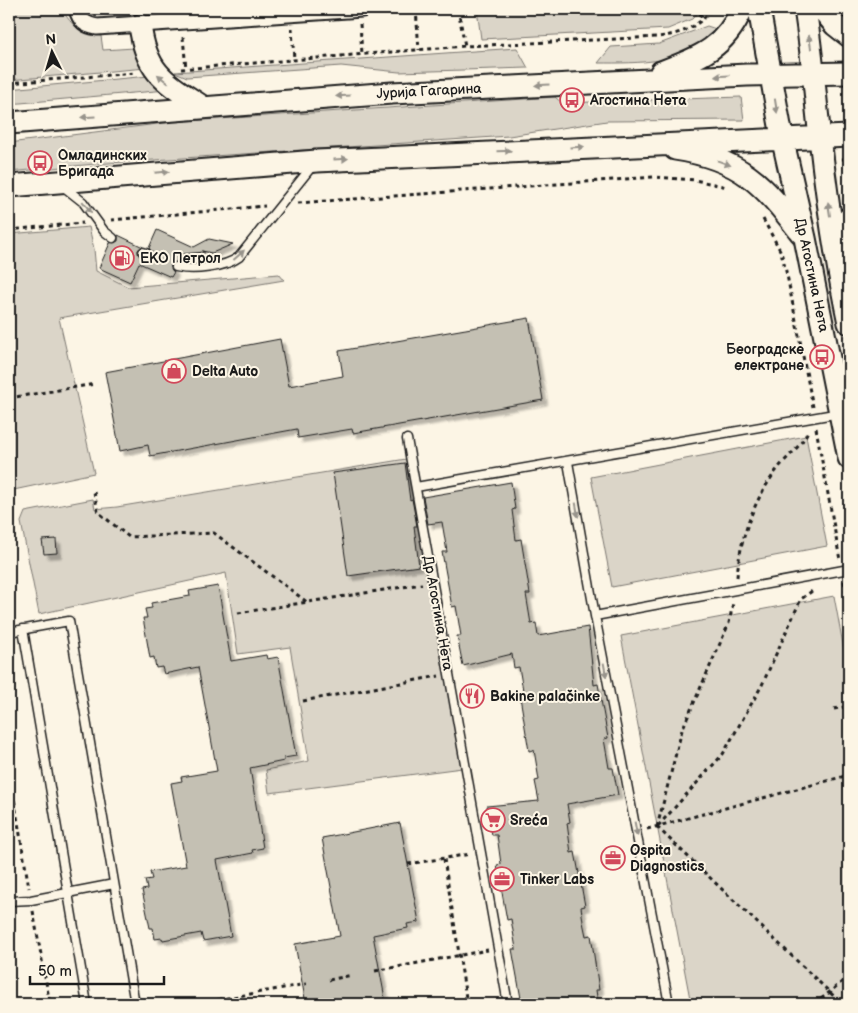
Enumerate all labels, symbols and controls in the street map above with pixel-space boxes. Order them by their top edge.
north arrow [28,28,78,78]
text: N [45,31,57,48]
one-way arrow [806,33,814,49]
one-way arrow [714,72,730,80]
one-way arrow [157,73,170,84]
street label: Јурија Гагарина [376,80,483,102]
one-way arrow [534,81,550,89]
bus stop icon: Агостина Нета [559,87,585,113]
place label: Агостина Нета [589,92,687,109]
one-way arrow [335,93,351,101]
one-way arrow [772,98,780,114]
one-way arrow [80,113,96,121]
one-way arrow [569,143,585,151]
one-way arrow [496,146,512,154]
place label: Омладинских Бригада [58,147,147,180]
bus stop icon: Омладинских Бригада [27,150,53,176]
one-way arrow [334,155,350,163]
one-way arrow [717,159,732,167]
one-way arrow [154,168,170,176]
one-way arrow [82,200,93,213]
one-way arrow [825,201,833,217]
street label: Др Агостина Нета [792,216,833,334]
fuel station icon: ЕКО Петрол [109,245,135,271]
place label: ЕКО Петрол [140,250,221,267]
one-way arrow [233,250,246,261]
place label: Београдске електране [726,341,804,374]
bus stop icon: Београдске електране [809,344,835,370]
shop icon: Delta Auto [161,358,187,384]
place label: Delta Auto [192,363,258,380]
one-way arrow [573,502,581,518]
street label: Др Агостина Нета [420,554,457,672]
one-way arrow [602,662,610,678]
restaurant icon: Bakine palačinke [459,683,485,709]
place label: Bakine palačinke [490,688,600,705]
supermarket icon: Sreća [480,807,506,833]
place label: Sreća [510,812,548,829]
one-way arrow [632,822,640,838]
place label: Ospita Diagnostics [630,842,705,875]
office icon: Ospita Diagnostics [600,845,626,871]
office icon: Tinker Labs [489,866,515,892]
place label: Tinker Labs [520,871,594,888]
scale bar [30,953,164,985]
text: 50 m [38,962,72,981]

